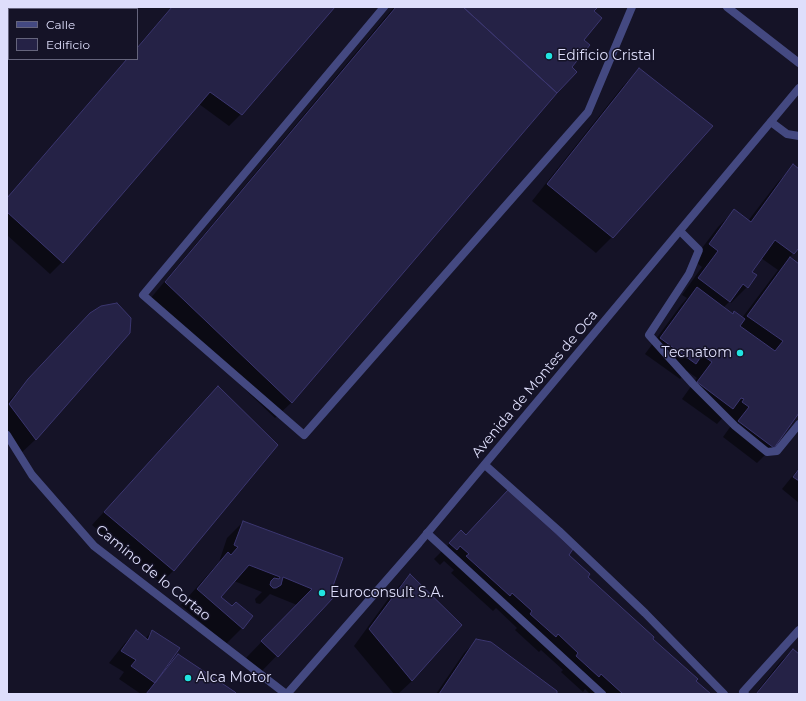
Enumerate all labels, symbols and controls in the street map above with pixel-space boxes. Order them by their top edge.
legend [8,8,138,60]
text: Calle [46,17,75,32]
text: Edificio [46,37,90,52]
place label: Edificio Cristal [557,48,655,64]
marker: Edificio Cristal [544,51,554,61]
street label: Avenida de Montes de Oca [468,307,602,461]
place label: Tecnatom [662,345,732,361]
marker: Tecnatom [735,348,745,358]
street label: Camino de lo Cortao [92,521,214,625]
place label: Euroconsult S.A. [330,585,444,601]
marker: Euroconsult S.A. [317,588,327,598]
place label: Alca Motor [196,670,272,686]
marker: Alca Motor [183,673,193,683]

